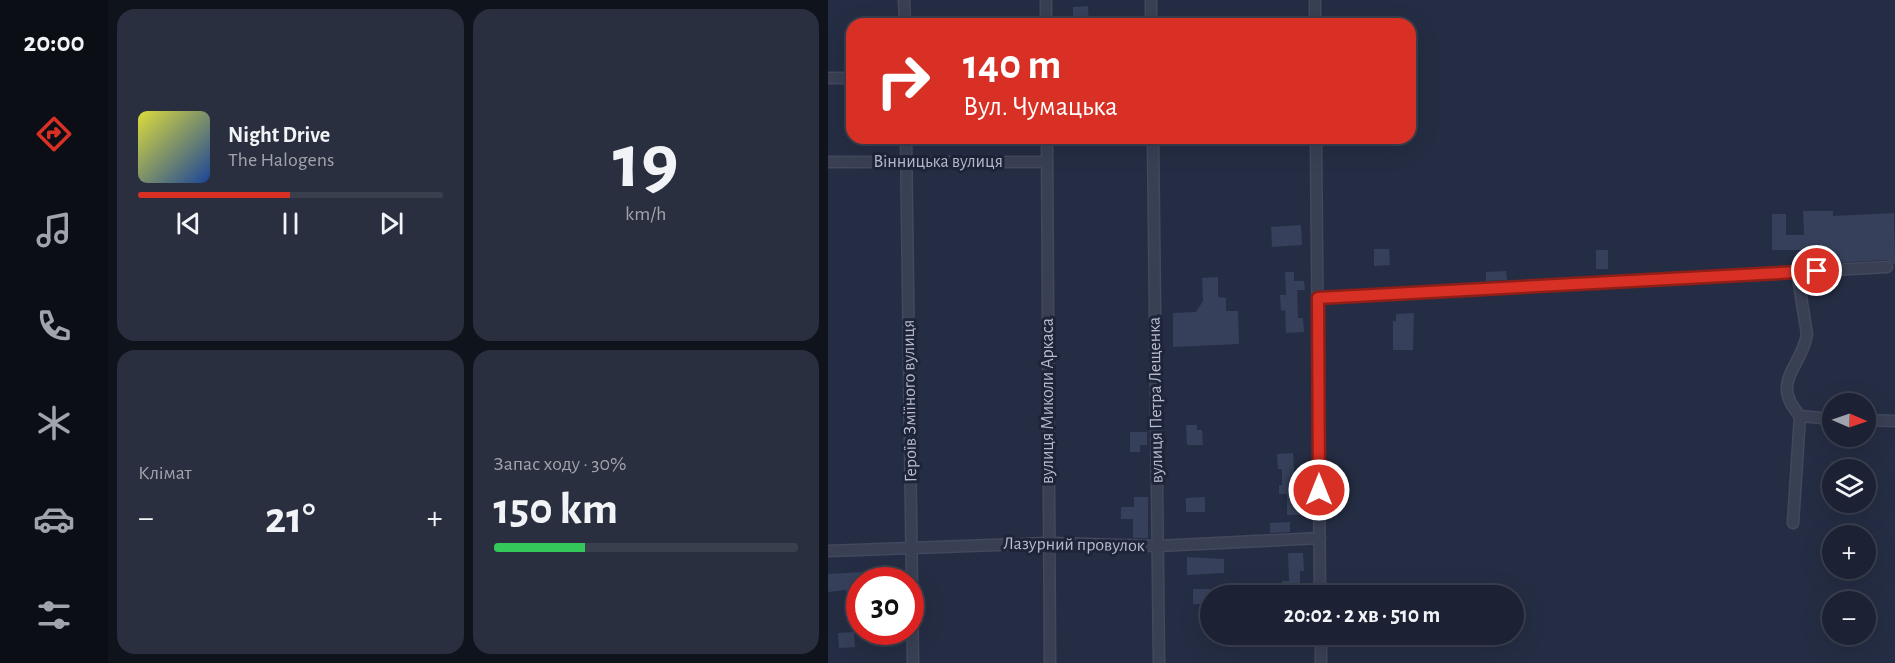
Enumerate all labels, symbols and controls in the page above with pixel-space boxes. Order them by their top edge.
text: 20:00 [23,29,85,56]
icon: right [864,42,942,120]
text: 140 m [963,44,1061,86]
text: Вул. Чумацька [963,93,1118,120]
icon: directions [33,113,75,155]
text: Night Drive [228,124,330,146]
text: 19 [613,124,679,202]
text: The Halogens [228,150,334,170]
street label: Вінницька вулиця [873,153,1003,171]
text: km/h [625,204,666,224]
icon: previous [172,207,205,240]
icon: pause [274,207,307,240]
icon: next [375,207,408,240]
icon: music [33,209,75,251]
pin [1791,245,1842,296]
icon: arrive [1800,254,1833,287]
icon: phone [33,305,75,347]
street label: вулиця Петра Лещенка [1146,317,1166,483]
street label: вулиця Миколи Аркаса [1039,318,1057,484]
street label: Героїв Зміїного вулиця [900,319,920,483]
north arrow [1822,393,1876,447]
map controls [1822,393,1876,645]
icon: climate [33,402,75,444]
text: Запас ходу · 30% [494,454,626,474]
position arrow [1287,458,1351,522]
button: layers [1822,459,1876,513]
text: Клімат [138,463,192,483]
text: 150 km [494,487,618,532]
text: 21° [265,496,316,541]
icon: car [33,498,75,540]
text: − [138,502,154,535]
text: + [427,502,443,535]
button: + [1822,525,1876,579]
street label: Лазурний провулок [1003,535,1146,555]
speed limit sign: 30 [846,567,924,645]
button: − [1822,591,1876,645]
icon: filters [33,594,75,636]
text: 20:02 · 2 хв · 510 m [1284,604,1440,626]

